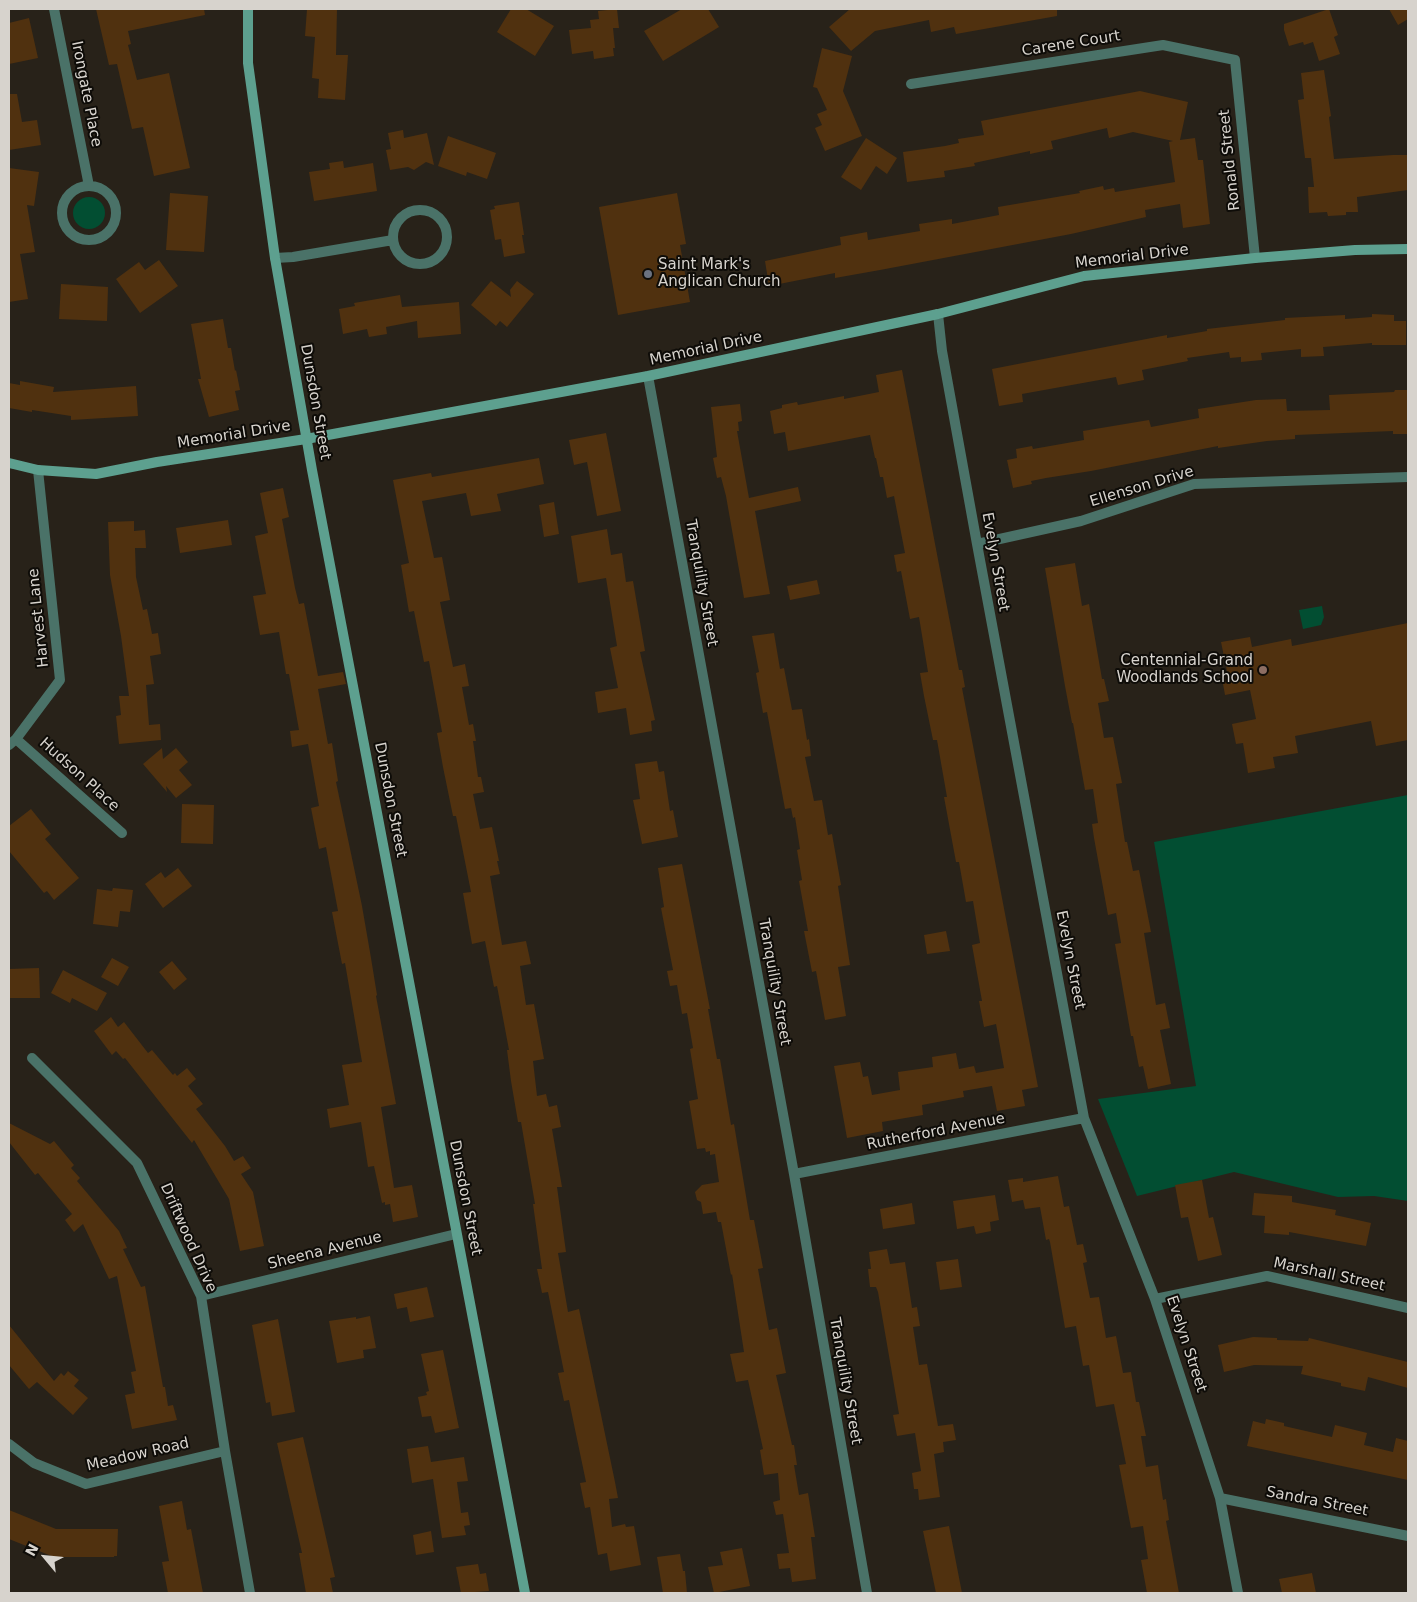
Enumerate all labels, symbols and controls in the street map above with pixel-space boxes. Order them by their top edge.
street label: Carene Court [1020,27,1122,61]
street label: Irongate Place [67,40,105,148]
street label: Ronald Street [1216,109,1244,211]
street label: Memorial Drive [1074,241,1190,273]
place label: Saint Mark's Anglican Church [658,256,780,291]
marker: Saint Mark's Anglican Church [642,268,654,280]
street label: Memorial Drive [648,328,764,370]
street label: Dunsdon Street [296,343,334,461]
street label: Memorial Drive [176,417,292,453]
street label: Ellenson Drive [1088,463,1196,511]
street label: Evelyn Street [977,511,1013,613]
street label: Tranquility Street [681,518,721,648]
street label: Harvest Lane [25,568,53,668]
place label: Centennial-Grand Woodlands School [1116,652,1253,687]
marker: Centennial-Grand Woodlands School [1257,664,1269,676]
street label: Hudson Place [35,734,123,816]
street label: Dunsdon Street [370,741,410,859]
street label: Evelyn Street [1052,909,1088,1011]
street label: Tranquility Street [754,917,794,1047]
street label: Rutherford Avenue [865,1110,1007,1154]
street label: Dunsdon Street [445,1139,485,1257]
street label: Driftwood Drive [156,1181,220,1295]
street label: Sheena Avenue [266,1228,384,1274]
street label: Marshall Street [1272,1254,1386,1296]
street label: Evelyn Street [1162,1293,1210,1395]
street label: Tranquility Street [825,1316,865,1446]
street label: Meadow Road [85,1434,191,1476]
street label: Sandra Street [1265,1483,1369,1521]
north arrow [20,1532,70,1582]
text: N [22,1541,42,1559]

